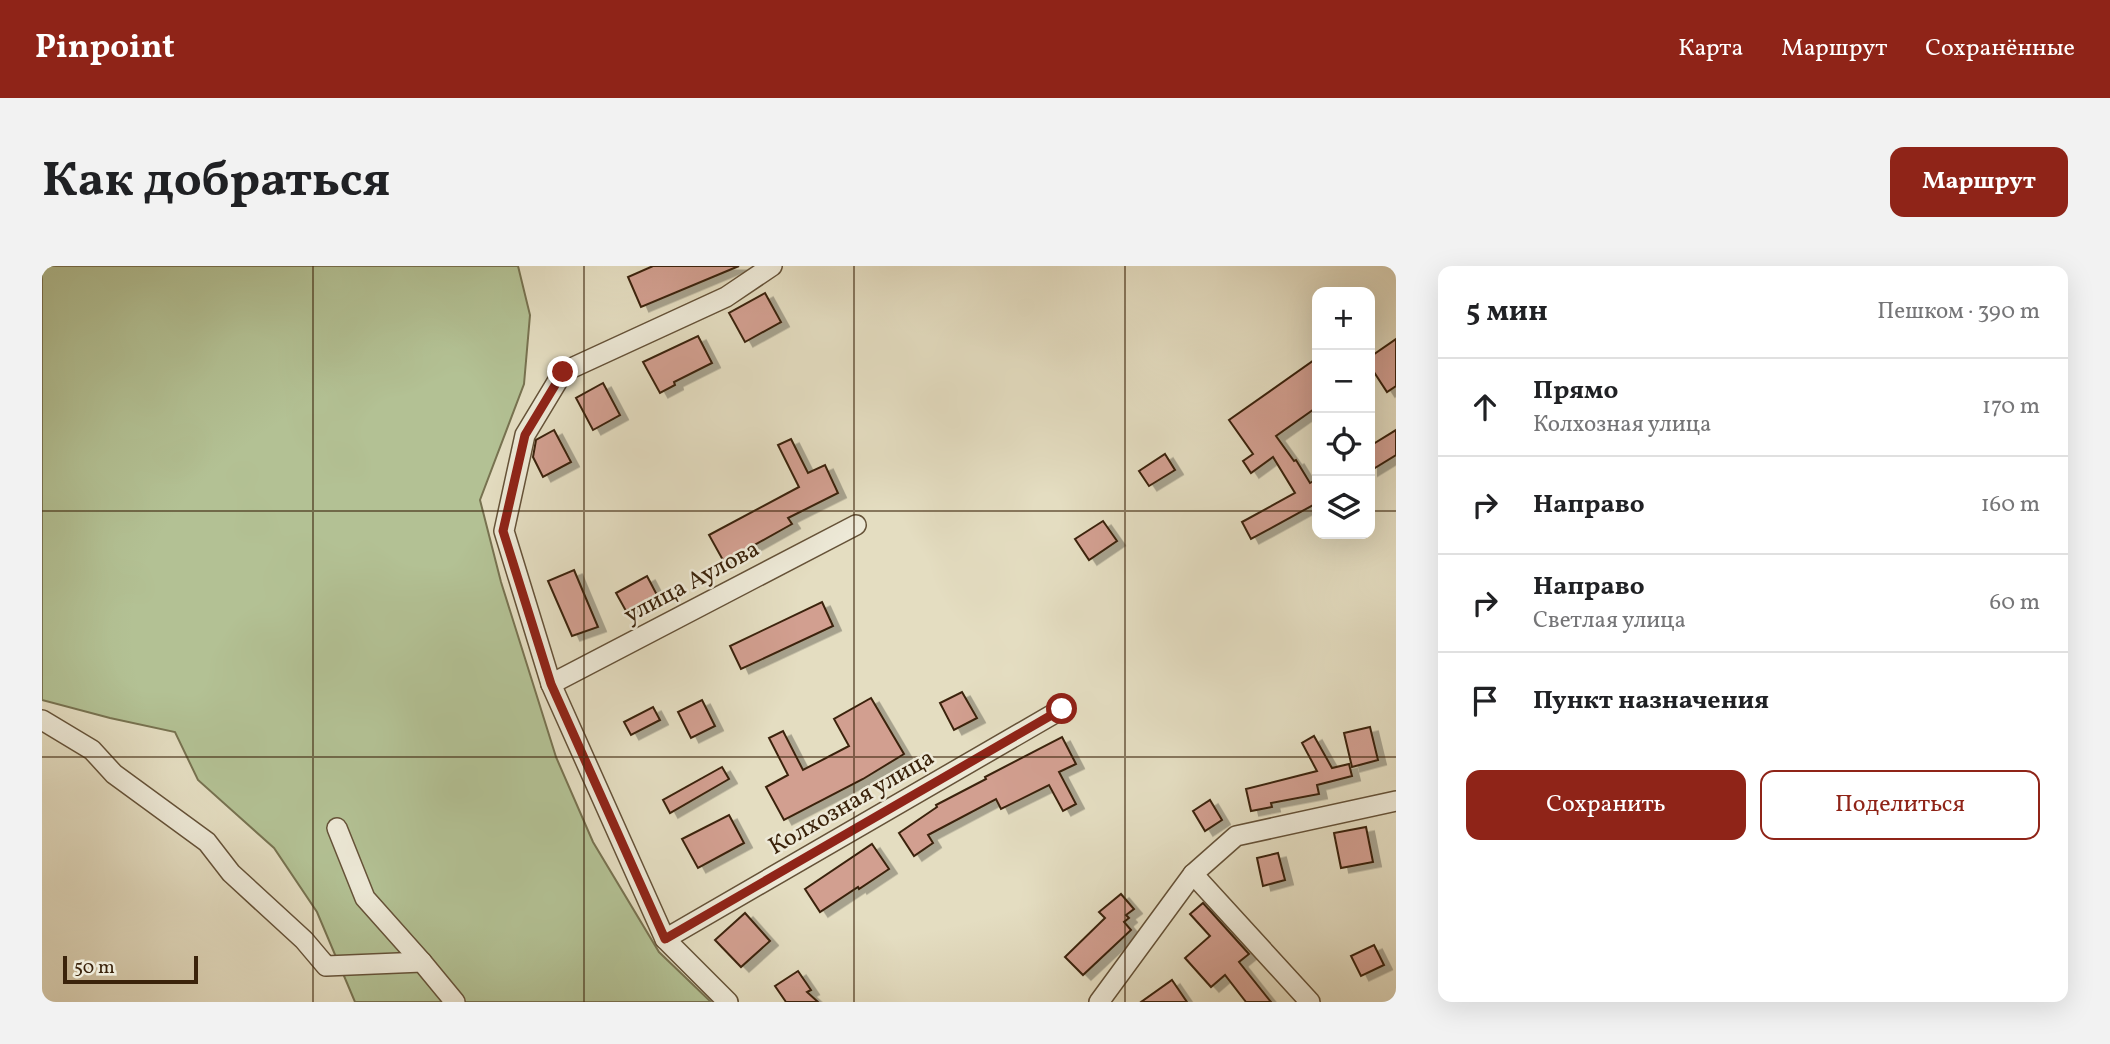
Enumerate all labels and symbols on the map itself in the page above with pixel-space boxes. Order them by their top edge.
route end [547,356,578,387]
street label: улица Аулова [618,533,766,633]
route start [1046,693,1077,724]
street label: Колхозная улица [763,742,941,864]
scale bar [63,953,198,985]

